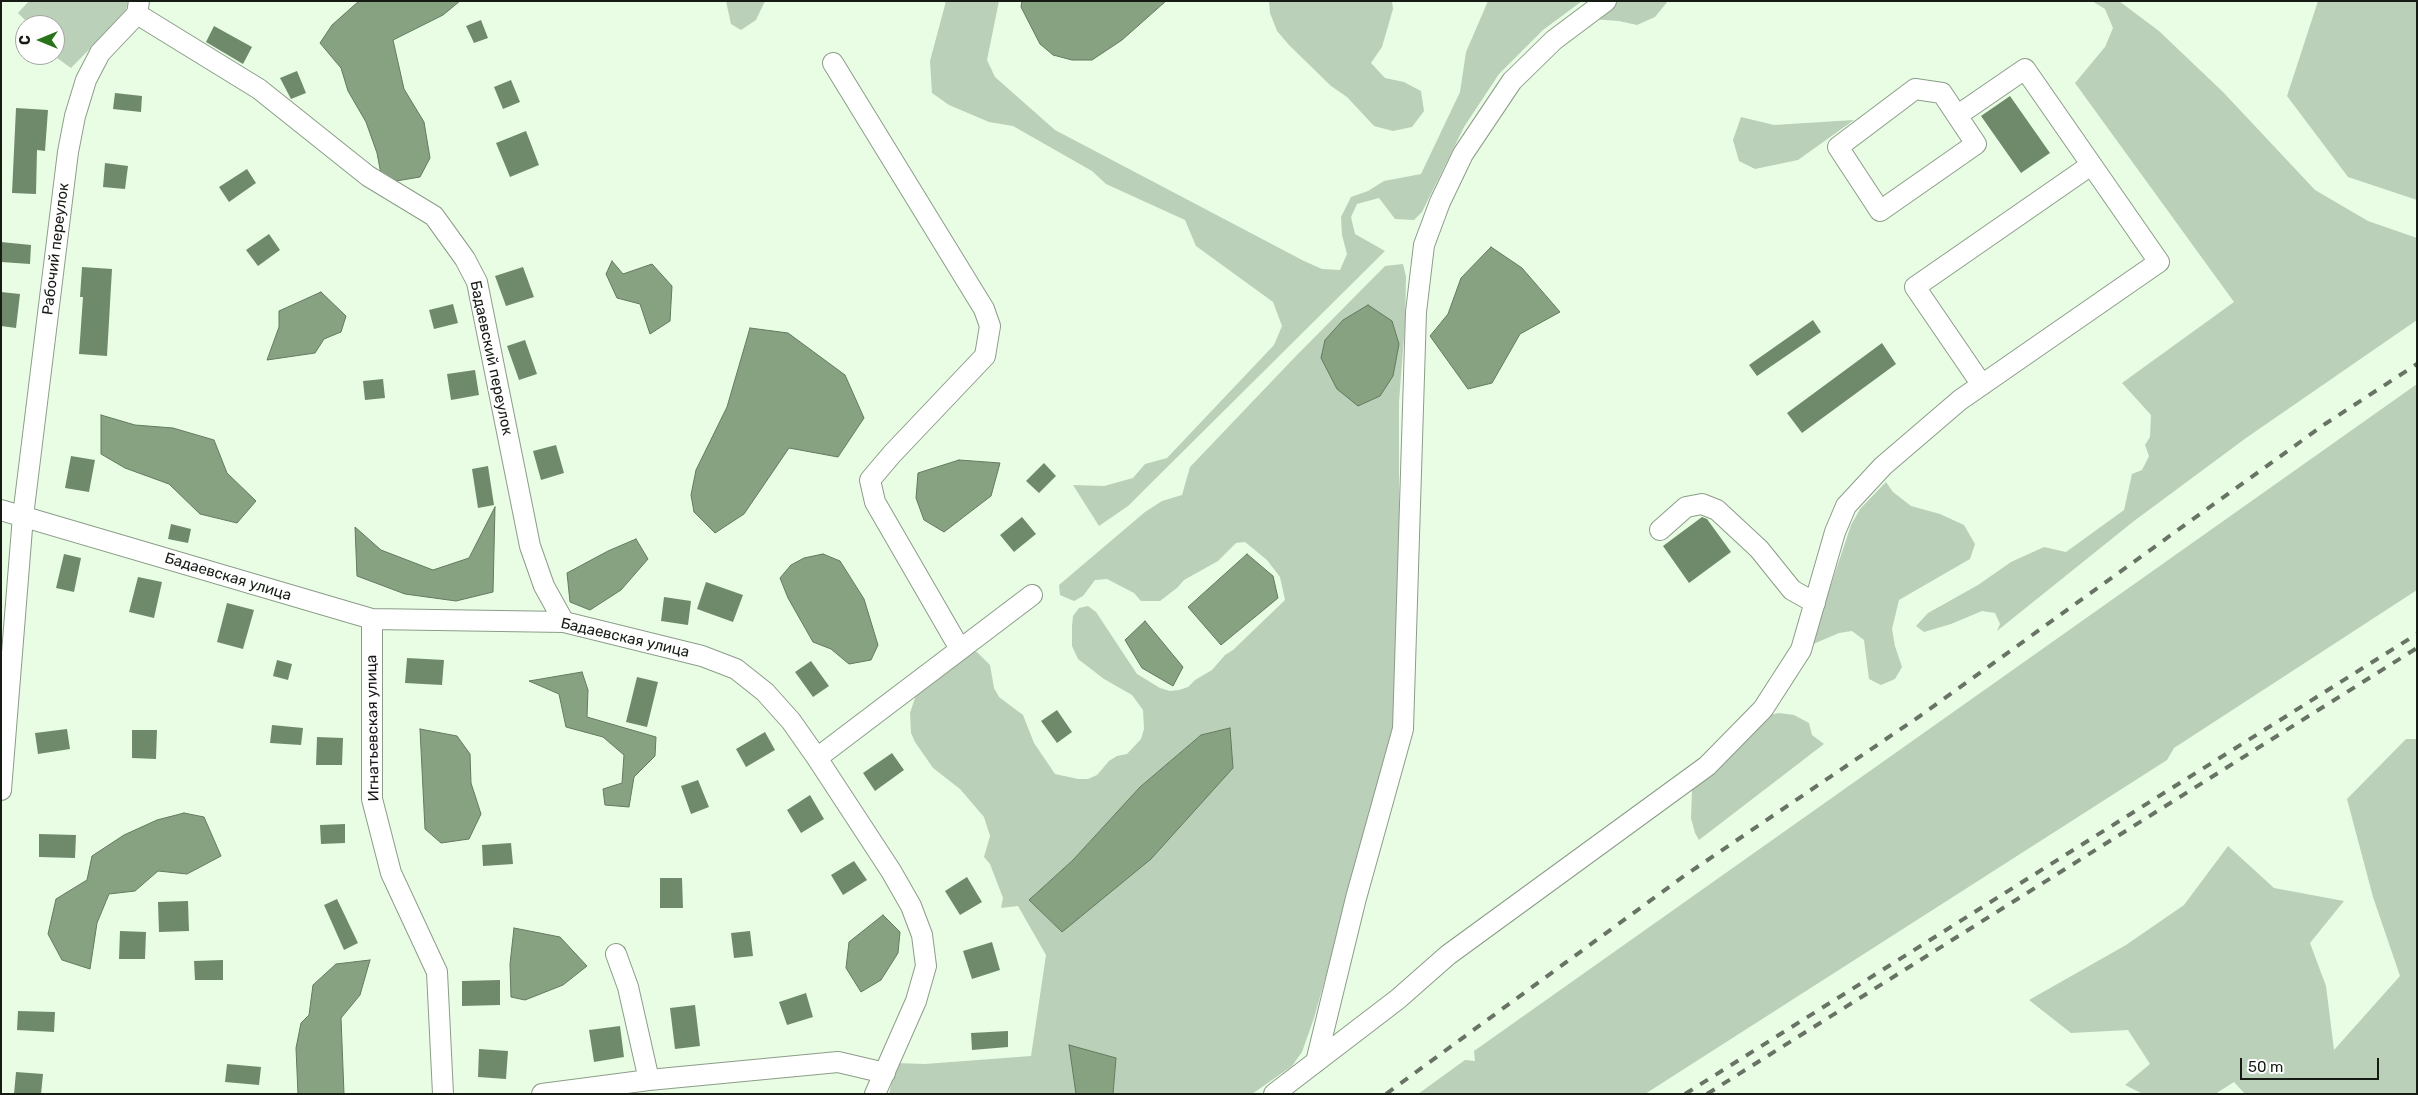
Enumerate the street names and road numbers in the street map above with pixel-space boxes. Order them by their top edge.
street label: Рабочий переулок [39,182,73,316]
street label: Бадаевский переулок [466,279,516,437]
street label: Бадаевская улица [162,549,294,605]
street label: Бадаевская улица [559,614,691,662]
street label: Игнатьевская улица [363,655,383,801]

